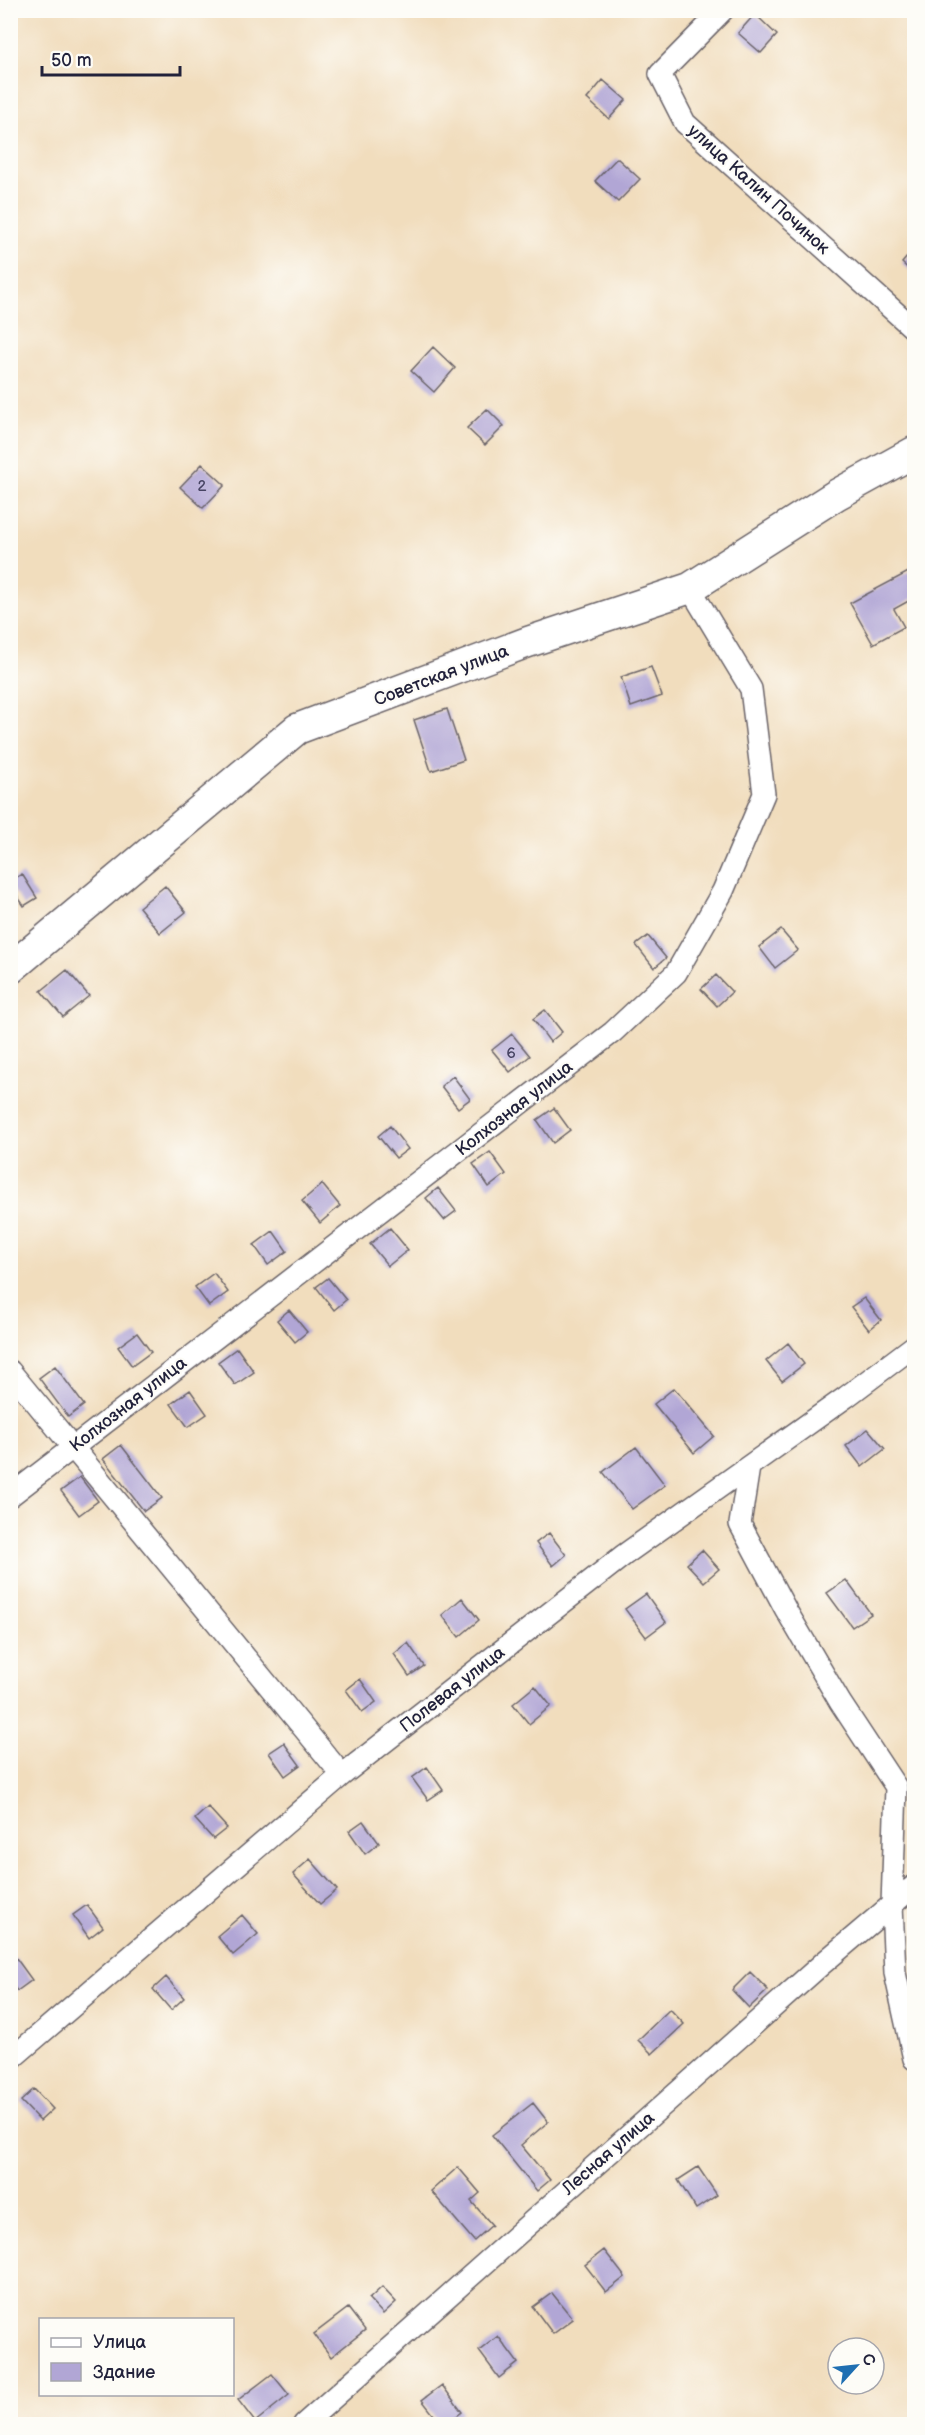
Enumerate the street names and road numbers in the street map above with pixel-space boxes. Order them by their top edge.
street label: улица Калин Починок [683,120,834,259]
street label: Советская улица [371,640,512,711]
street label: Колхозная улица [452,1056,577,1160]
street label: Колхозная улица [66,1352,191,1456]
street label: Полевая улица [396,1642,509,1737]
street label: Лесная улица [557,2107,659,2200]

